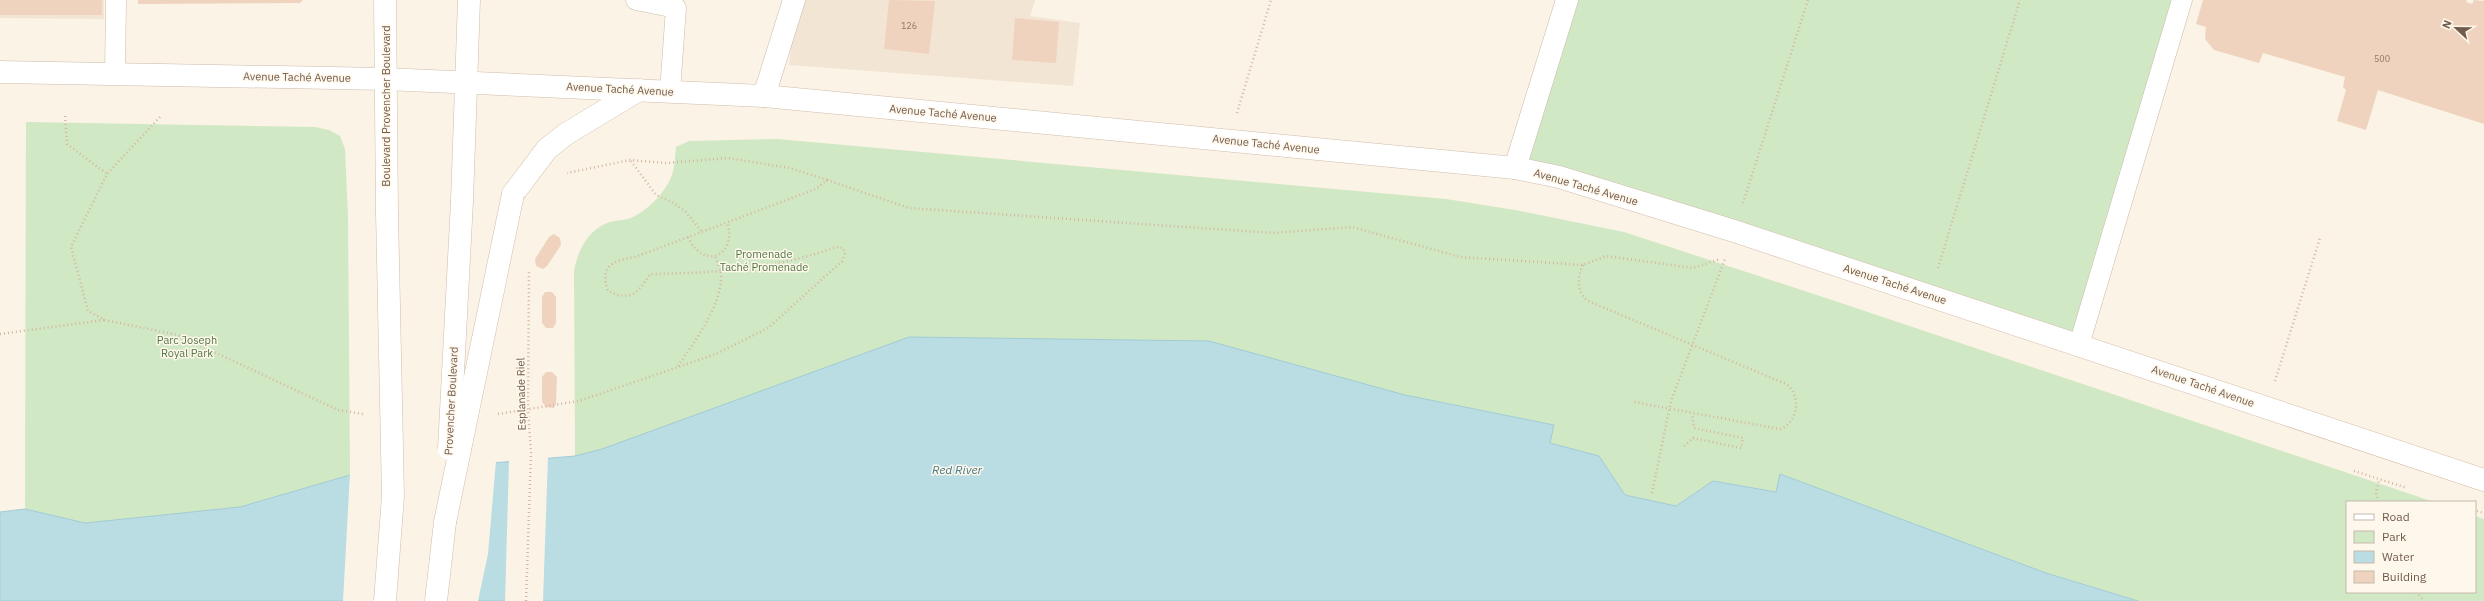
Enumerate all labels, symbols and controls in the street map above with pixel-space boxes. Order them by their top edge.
north arrow [2436,8,2476,48]
text: N [2439,18,2455,31]
house number: 126 [901,20,917,31]
street label: Boulevard Provencher Boulevard [379,25,393,187]
house number: 500 [2374,53,2390,64]
street label: Avenue Taché Avenue [243,69,351,85]
street label: Avenue Taché Avenue [566,79,674,99]
street label: Avenue Taché Avenue [889,101,997,125]
street label: Avenue Taché Avenue [1212,131,1320,157]
street label: Avenue Taché Avenue [1532,165,1640,209]
park label: Promenade Taché Promenade [720,247,808,274]
street label: Avenue Taché Avenue [1842,261,1948,307]
park label: Parc Joseph Royal Park [157,333,217,360]
street label: Provencher Boulevard [441,346,461,456]
street label: Esplanade Riel [513,357,529,431]
street label: Avenue Taché Avenue [2150,362,2256,410]
water label: Red River [932,462,983,477]
legend [2346,501,2476,593]
text: Road [2382,509,2410,524]
text: Park [2382,529,2407,544]
text: Water [2382,549,2415,564]
text: Building [2382,569,2427,584]

